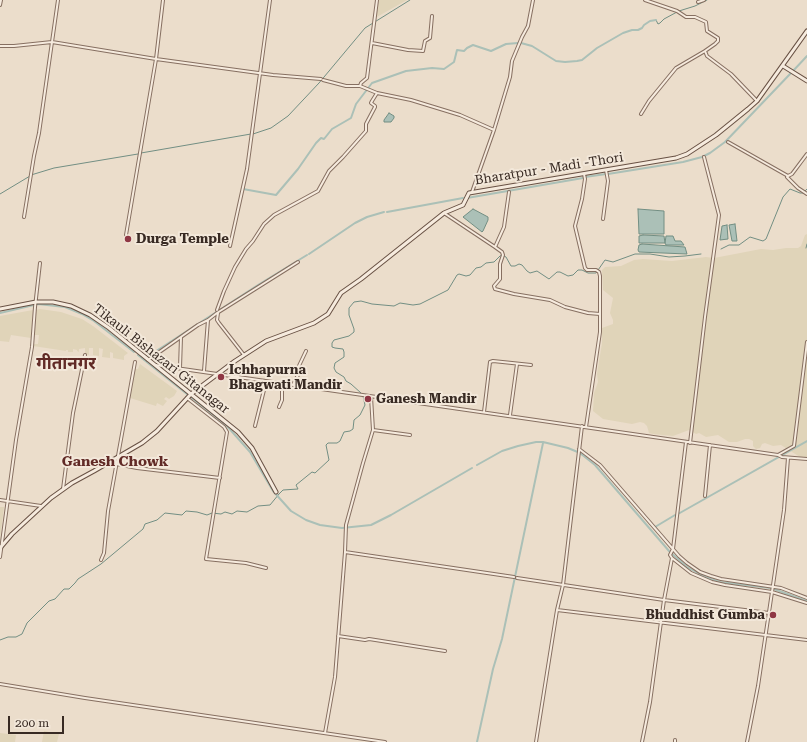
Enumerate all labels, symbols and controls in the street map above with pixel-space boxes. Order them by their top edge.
street label: Bharatpur - Madi -Thori [474,150,624,188]
place label: Durga Temple [136,231,229,247]
marker: Durga Temple [123,234,133,244]
street label: Tikauli Bishazari Gitanagar [90,301,232,417]
district label: गीतानगर [36,354,96,374]
place label: Ichhapurna Bhagwati Mandir [229,362,342,393]
marker: Ichhapurna Bhagwati Mandir [216,372,226,382]
place label: Ganesh Mandir [376,391,477,407]
marker: Ganesh Mandir [363,394,373,404]
district label: Ganesh Chowk [62,454,168,470]
place label: Bhuddhist Gumba [645,607,765,623]
marker: Bhuddhist Gumba [768,610,778,620]
scale bar [10,708,66,734]
text: 200 m [15,716,49,730]

